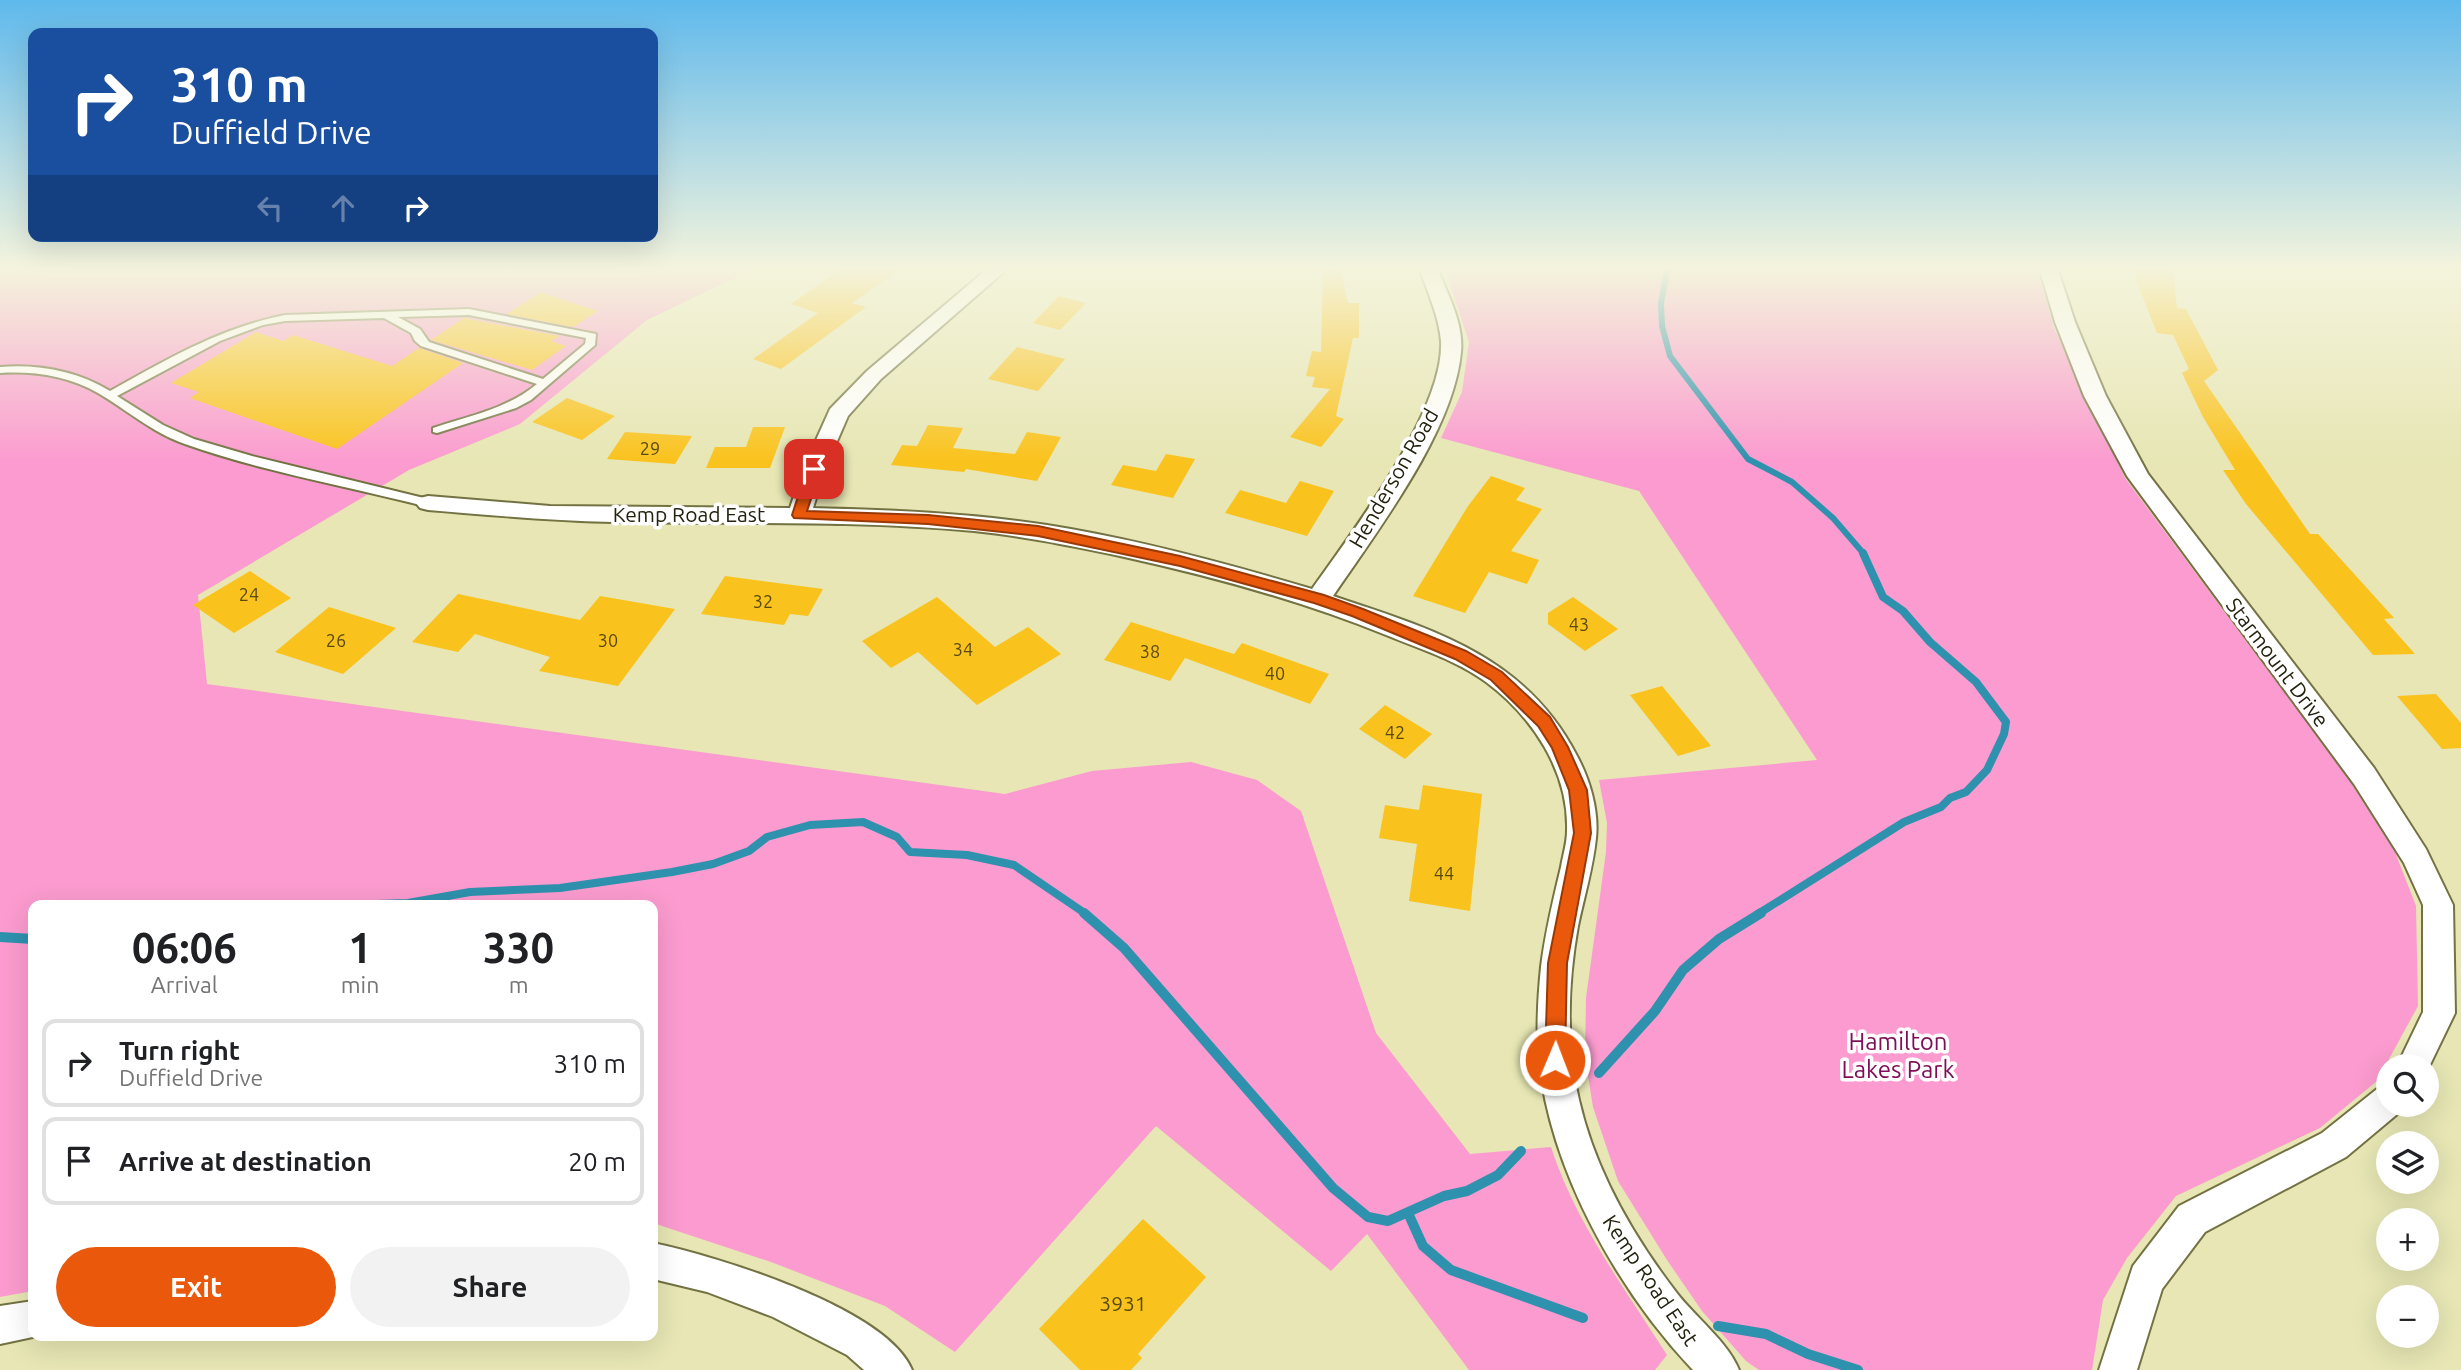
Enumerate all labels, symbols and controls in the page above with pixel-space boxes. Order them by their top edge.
icon: right [56,56,147,147]
text: 310 m [171,56,308,111]
text: Duffield Drive [171,114,372,150]
icon: left [251,189,289,227]
icon: ahead [324,189,362,227]
icon: right [397,189,435,227]
street label: Henderson Road [1343,404,1443,552]
house number: 29 [640,438,660,458]
pin [784,439,844,499]
icon: arrive [795,450,833,488]
street label: Kemp Road East [613,502,765,526]
house number: 24 [239,584,259,604]
house number: 32 [753,591,773,611]
street label: Starmount Drive [2222,593,2334,731]
house number: 43 [1569,614,1589,634]
house number: 26 [326,630,346,650]
house number: 30 [598,630,618,650]
house number: 34 [953,639,973,659]
house number: 38 [1140,641,1160,661]
house number: 40 [1265,663,1285,683]
house number: 42 [1385,722,1405,742]
house number: 44 [1434,863,1454,883]
text: 06:06 [132,924,237,971]
text: 1 [348,924,372,971]
text: 330 [483,924,554,971]
text: Arrival [151,972,218,997]
text: min [341,972,379,997]
text: m [509,972,529,997]
position arrow [1518,1023,1592,1097]
park label: Hamilton Lakes Park [1841,1028,1955,1083]
text: Turn right [119,1036,240,1065]
icon: right [60,1044,98,1082]
text: 310 m [554,1049,626,1078]
map controls [2376,1054,2439,1348]
button: search [2376,1054,2439,1117]
text: Duffield Drive [119,1065,263,1090]
button: layers [2376,1131,2439,1194]
icon: arrive [60,1142,98,1180]
text: Arrive at destination [119,1147,372,1176]
text: 20 m [568,1147,626,1176]
button: + [2376,1208,2439,1271]
street label: Kemp Road East [1598,1210,1704,1350]
button: Exit [56,1247,336,1327]
button: Share [350,1247,630,1327]
button: − [2376,1285,2439,1348]
house number: 3931 [1099,1291,1147,1315]

